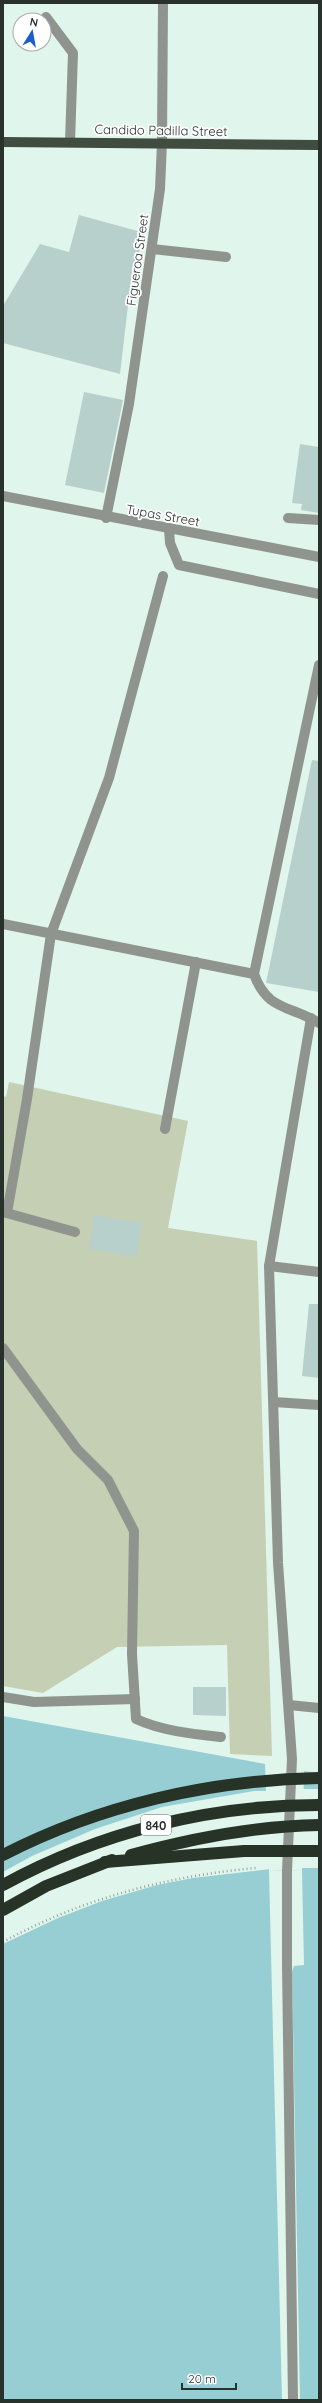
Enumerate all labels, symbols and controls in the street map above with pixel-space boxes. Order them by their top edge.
north arrow [12,12,52,52]
text: N [29,15,39,30]
street label: Candido Padilla Street [94,121,228,139]
street label: Figueroa Street [123,213,151,307]
street label: Tupas Street [125,501,201,529]
road number: 840 [141,1815,171,1835]
scale bar [182,2365,236,2391]
text: 20 m [188,2371,216,2386]

